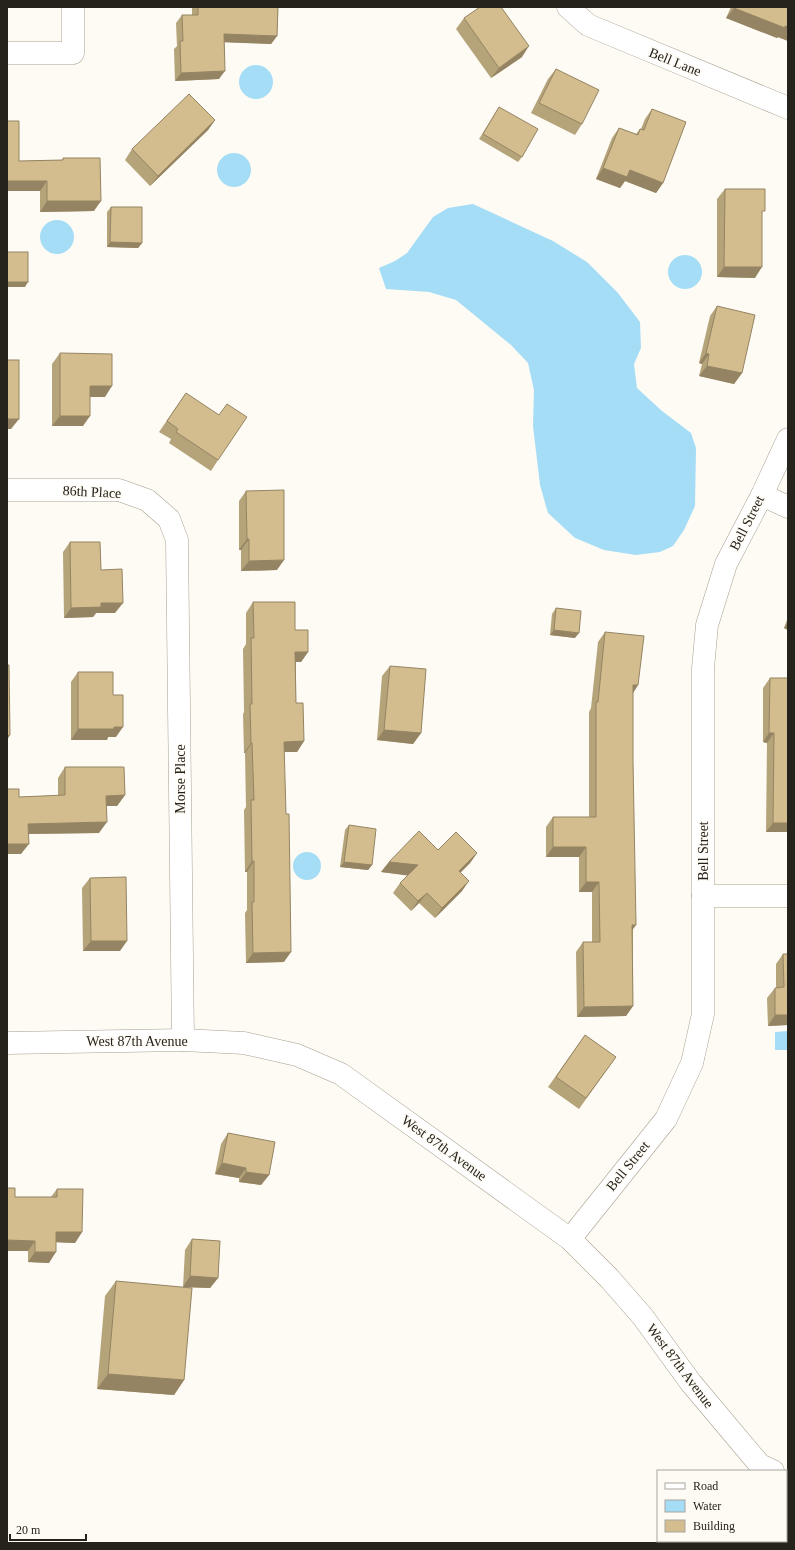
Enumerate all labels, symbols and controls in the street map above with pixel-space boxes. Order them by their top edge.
street label: Bell Lane [647,45,703,79]
street label: 86th Place [62,483,122,501]
street label: Bell Street [727,493,767,553]
street label: Morse Place [173,744,188,814]
street label: Bell Street [696,821,711,881]
street label: West 87th Avenue [86,1034,188,1049]
street label: West 87th Avenue [399,1112,489,1184]
street label: Bell Street [603,1138,653,1194]
street label: West 87th Avenue [644,1321,716,1411]
legend [657,1470,787,1542]
text: Road [693,1479,718,1493]
text: Water [693,1499,721,1513]
scale bar [10,1516,86,1542]
text: Building [693,1519,735,1533]
text: 20 m [16,1523,41,1537]

